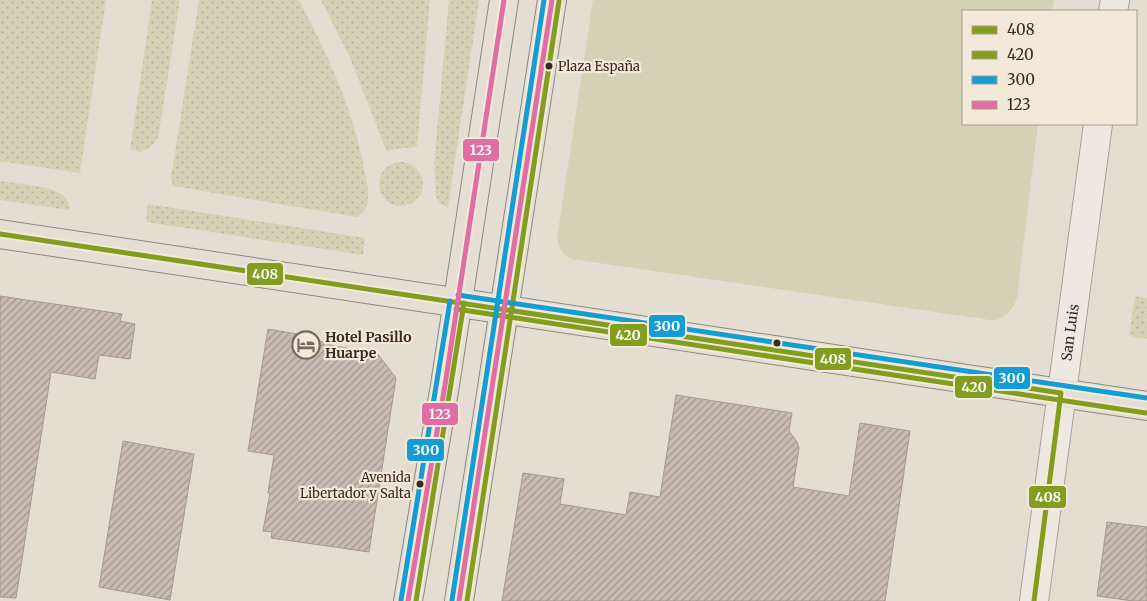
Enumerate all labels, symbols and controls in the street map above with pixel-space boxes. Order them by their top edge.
legend [962,10,1137,125]
text: 408 [1007,20,1035,39]
text: 420 [1007,45,1034,64]
place label: Plaza España [558,58,640,75]
marker: Plaza España [544,61,554,71]
text: 300 [1007,70,1035,89]
text: 123 [1007,95,1031,114]
line badge: 123 [462,138,500,162]
text: 123 [470,141,492,159]
line badge: 408 [246,262,284,286]
text: 408 [252,265,279,283]
street label: San Luis [1057,303,1083,362]
line badge: 300 [648,314,686,338]
text: 300 [654,317,680,335]
line badge: 420 [609,323,648,347]
text: 420 [615,326,641,344]
place label: Hotel Pasillo Huarpe [325,328,412,362]
hotel icon: Hotel Pasillo Huarpe [291,330,321,360]
unlabelled marker [772,338,782,348]
line badge: 408 [814,347,852,371]
text: 408 [820,350,847,368]
line badge: 300 [993,366,1031,390]
text: 300 [999,369,1025,387]
line badge: 420 [954,375,993,399]
text: 420 [961,378,987,396]
line badge: 123 [421,402,459,426]
text: 123 [429,405,451,423]
line badge: 300 [406,438,445,462]
text: 300 [413,441,439,459]
place label: Avenida Libertador y Salta [300,469,411,502]
marker: Avenida Libertador y Salta [415,479,425,489]
line badge: 408 [1028,485,1067,509]
text: 408 [1035,488,1062,506]

